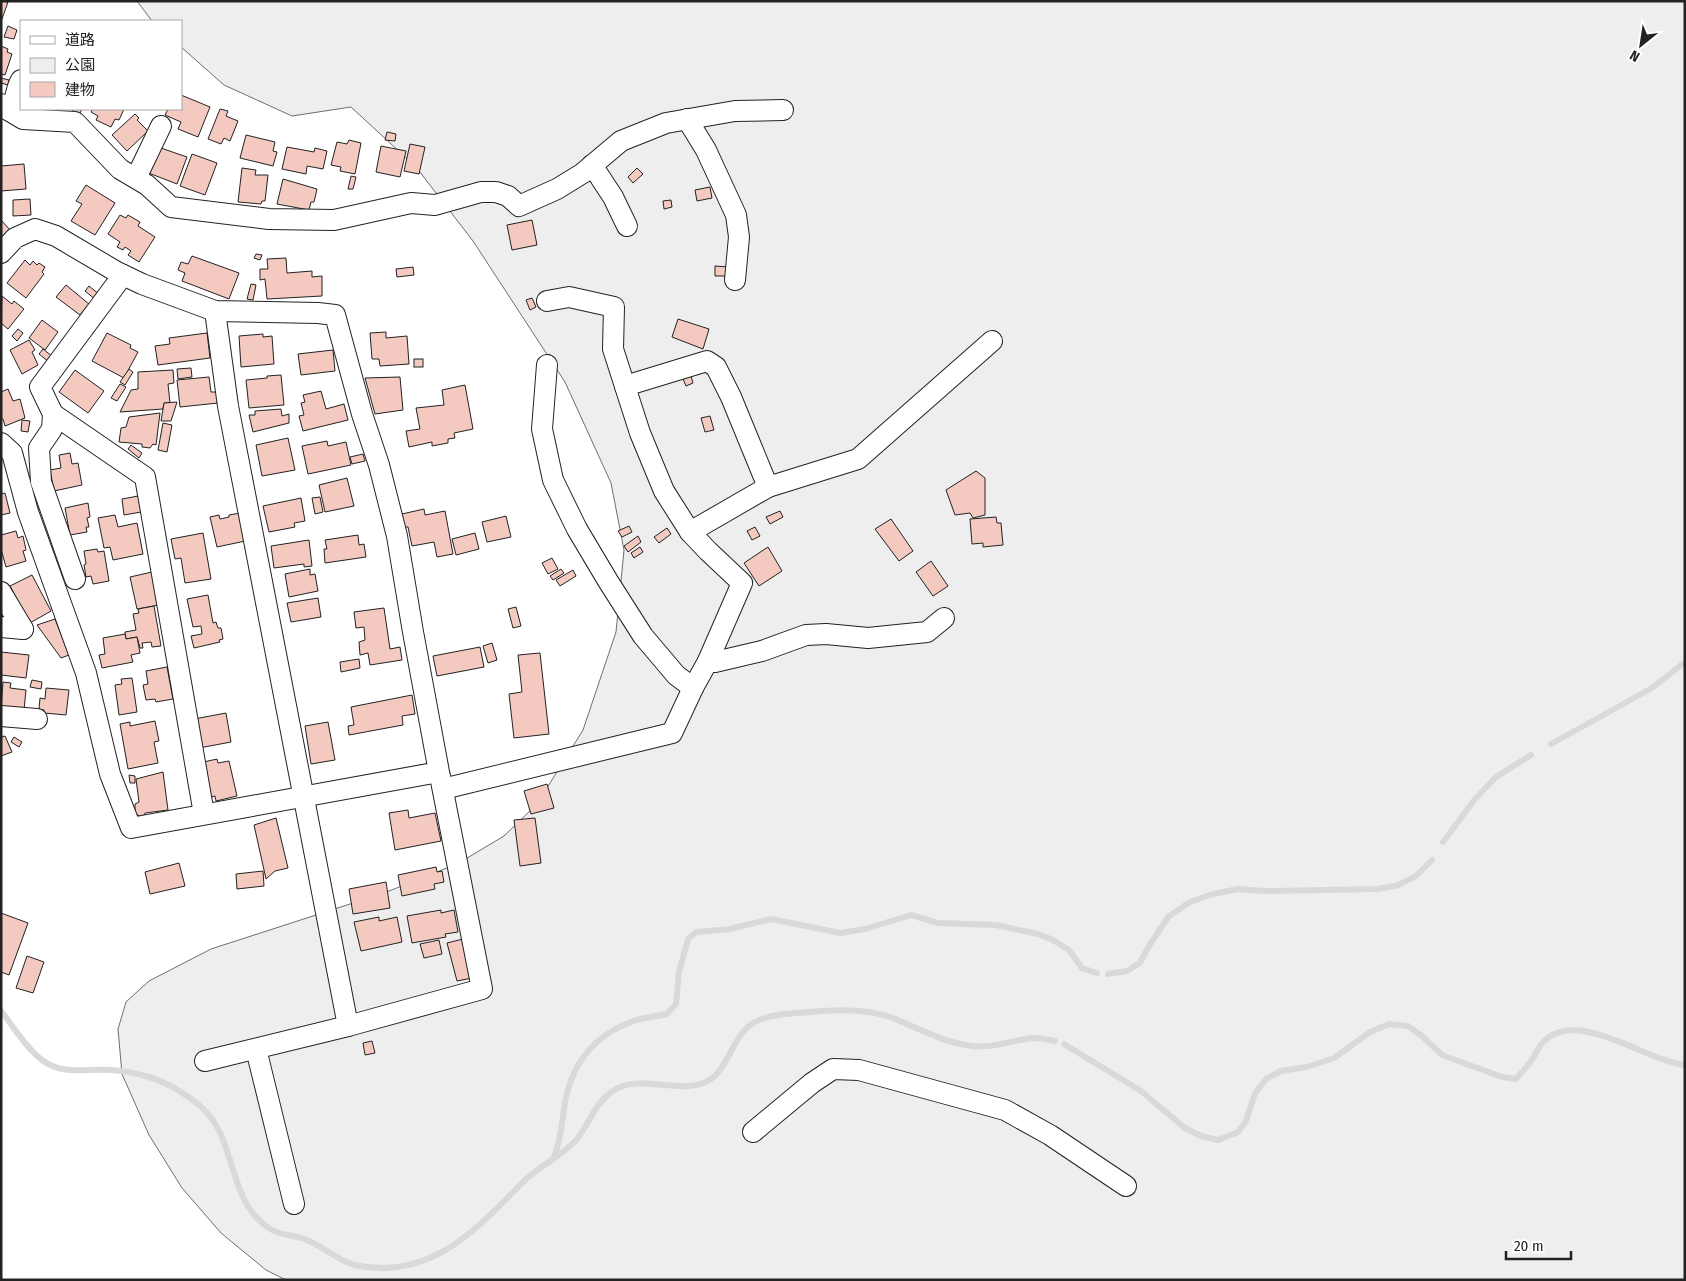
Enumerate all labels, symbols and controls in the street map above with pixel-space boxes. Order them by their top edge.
legend [20,20,182,110]
north arrow [1616,20,1666,70]
text: 道路 [65,31,95,49]
text: N [1627,46,1643,65]
text: 公園 [65,56,95,74]
text: 建物 [65,81,95,99]
scale bar [1506,1228,1571,1260]
text: 20 m [1514,1237,1544,1255]

